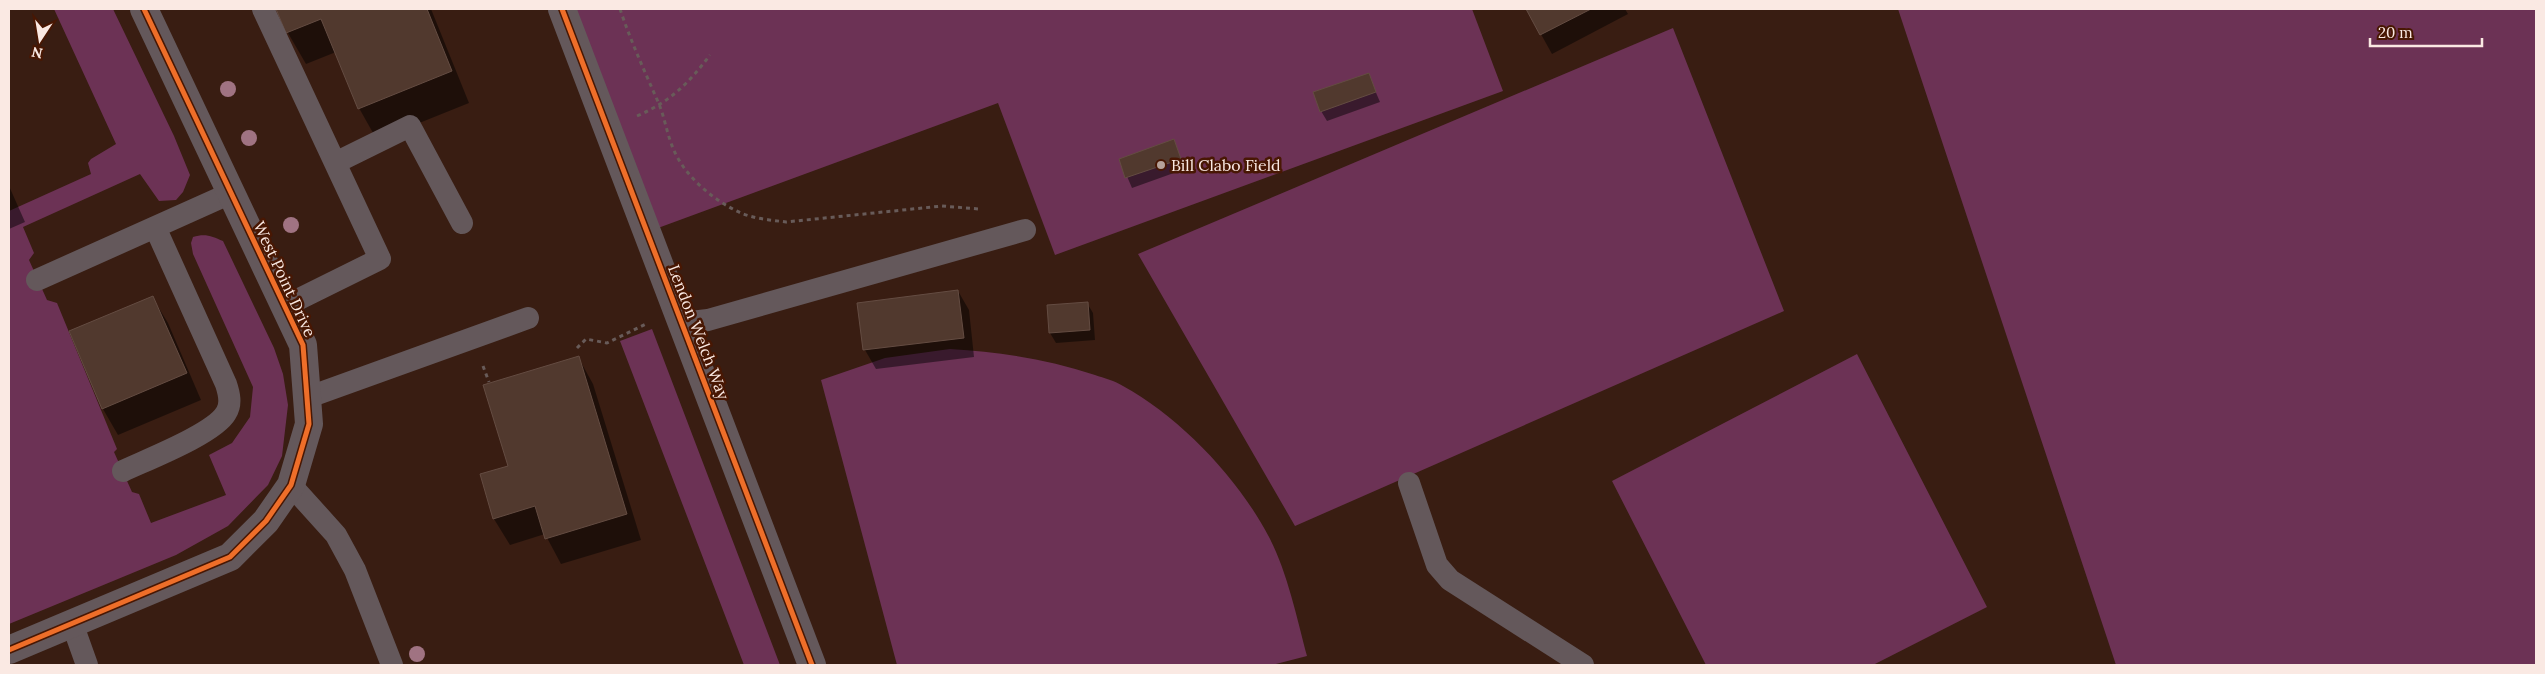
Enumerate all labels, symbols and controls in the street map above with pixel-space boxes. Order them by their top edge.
north arrow [15,15,65,65]
scale bar [2370,15,2482,47]
text: 20 m [2378,23,2413,42]
text: N [30,43,44,63]
place label: Bill Clabo Field [1171,155,1281,175]
marker: Bill Clabo Field [1155,159,1167,171]
street label: West Point Drive [249,218,321,340]
street label: Lendon Welch Way [664,262,734,403]

